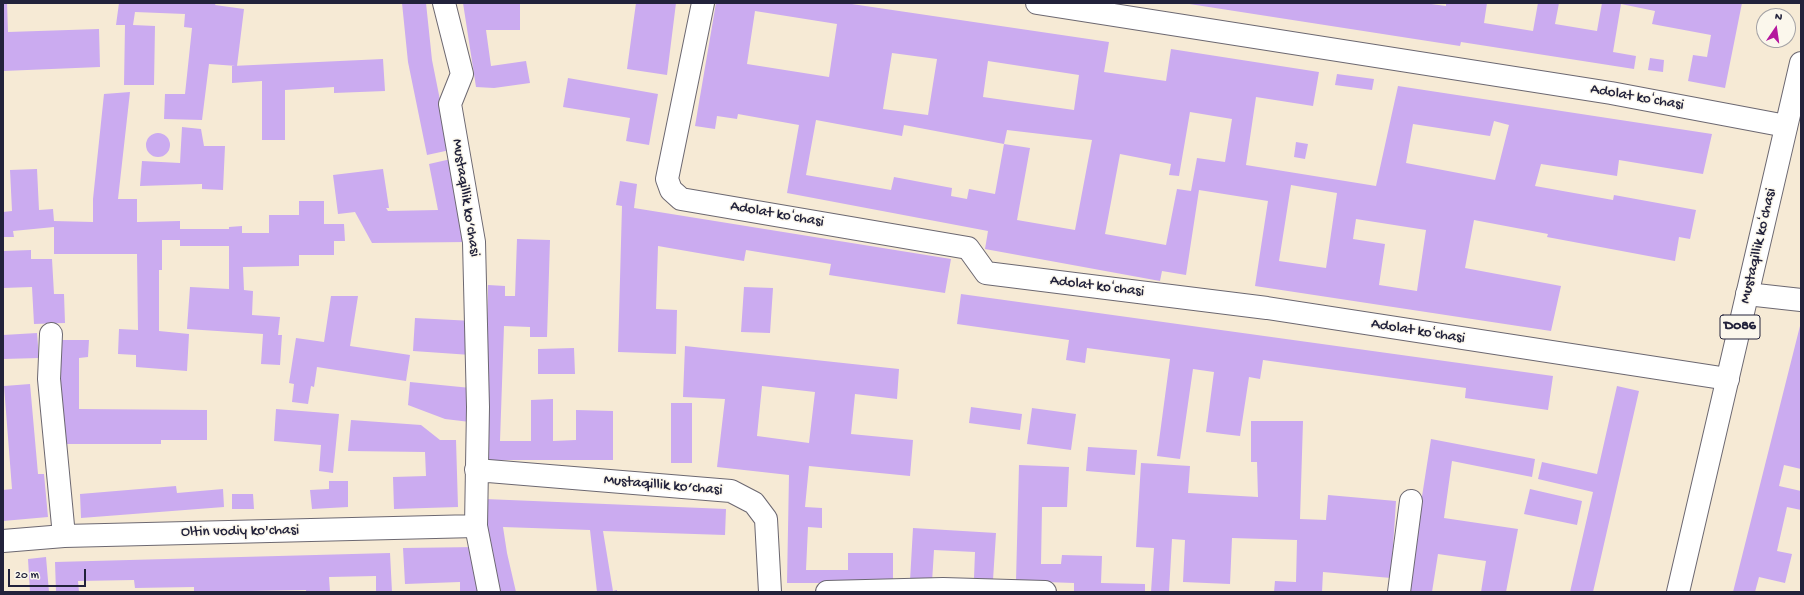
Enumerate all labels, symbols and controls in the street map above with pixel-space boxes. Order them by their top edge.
north arrow [1756,8,1796,48]
text: N [1774,11,1783,24]
street label: Adolat koʻchasi [1589,81,1685,115]
street label: Mustaqillik ko‘chasi [447,138,483,258]
street label: Mustaqillik koʻchasi [1737,187,1781,305]
street label: Adolat koʻchasi [729,198,825,232]
street label: Adolat koʻchasi [1049,272,1145,302]
road number: D086 [1720,315,1760,339]
street label: Adolat koʻchasi [1370,316,1466,348]
street label: Mustaqillik ko‘chasi [603,472,723,500]
street label: Oltin vodiy ko'chasi [181,522,299,542]
scale bar [10,561,88,587]
text: 20 m [15,569,39,583]

